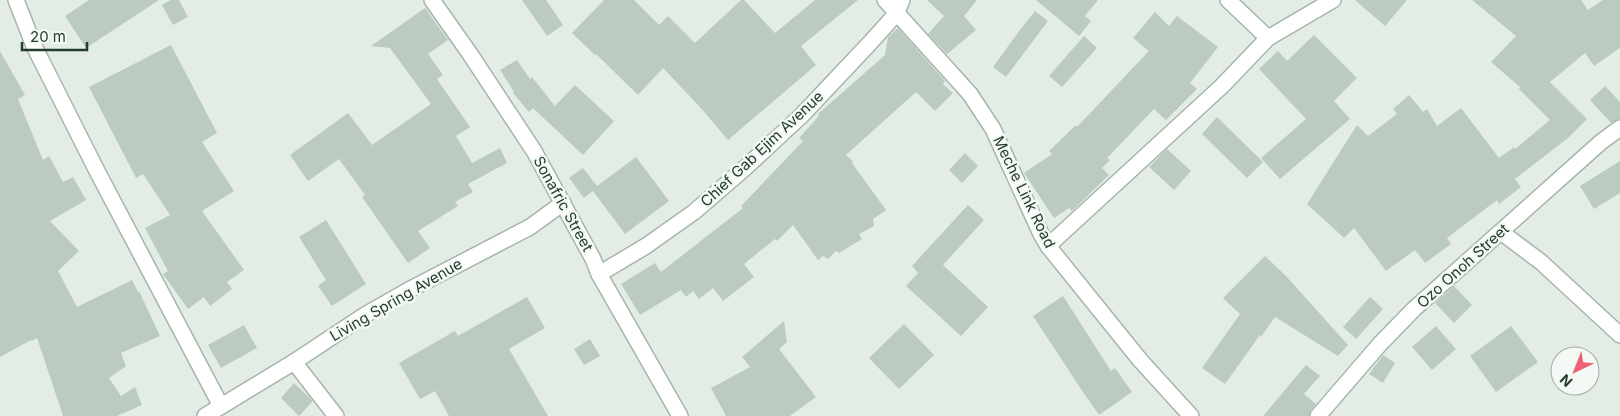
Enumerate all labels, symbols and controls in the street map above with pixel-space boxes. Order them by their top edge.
scale bar [22,20,88,52]
text: 20 m [30,27,66,46]
street label: Chief Gab Ejim Avenue [696,87,827,211]
street label: Meche Link Road [989,133,1060,251]
street label: Sonafric Street [529,153,598,255]
street label: Ozo Onoh Street [1413,219,1513,312]
street label: Living Spring Avenue [326,254,465,345]
north arrow [1550,346,1600,396]
text: N [1556,371,1575,391]

